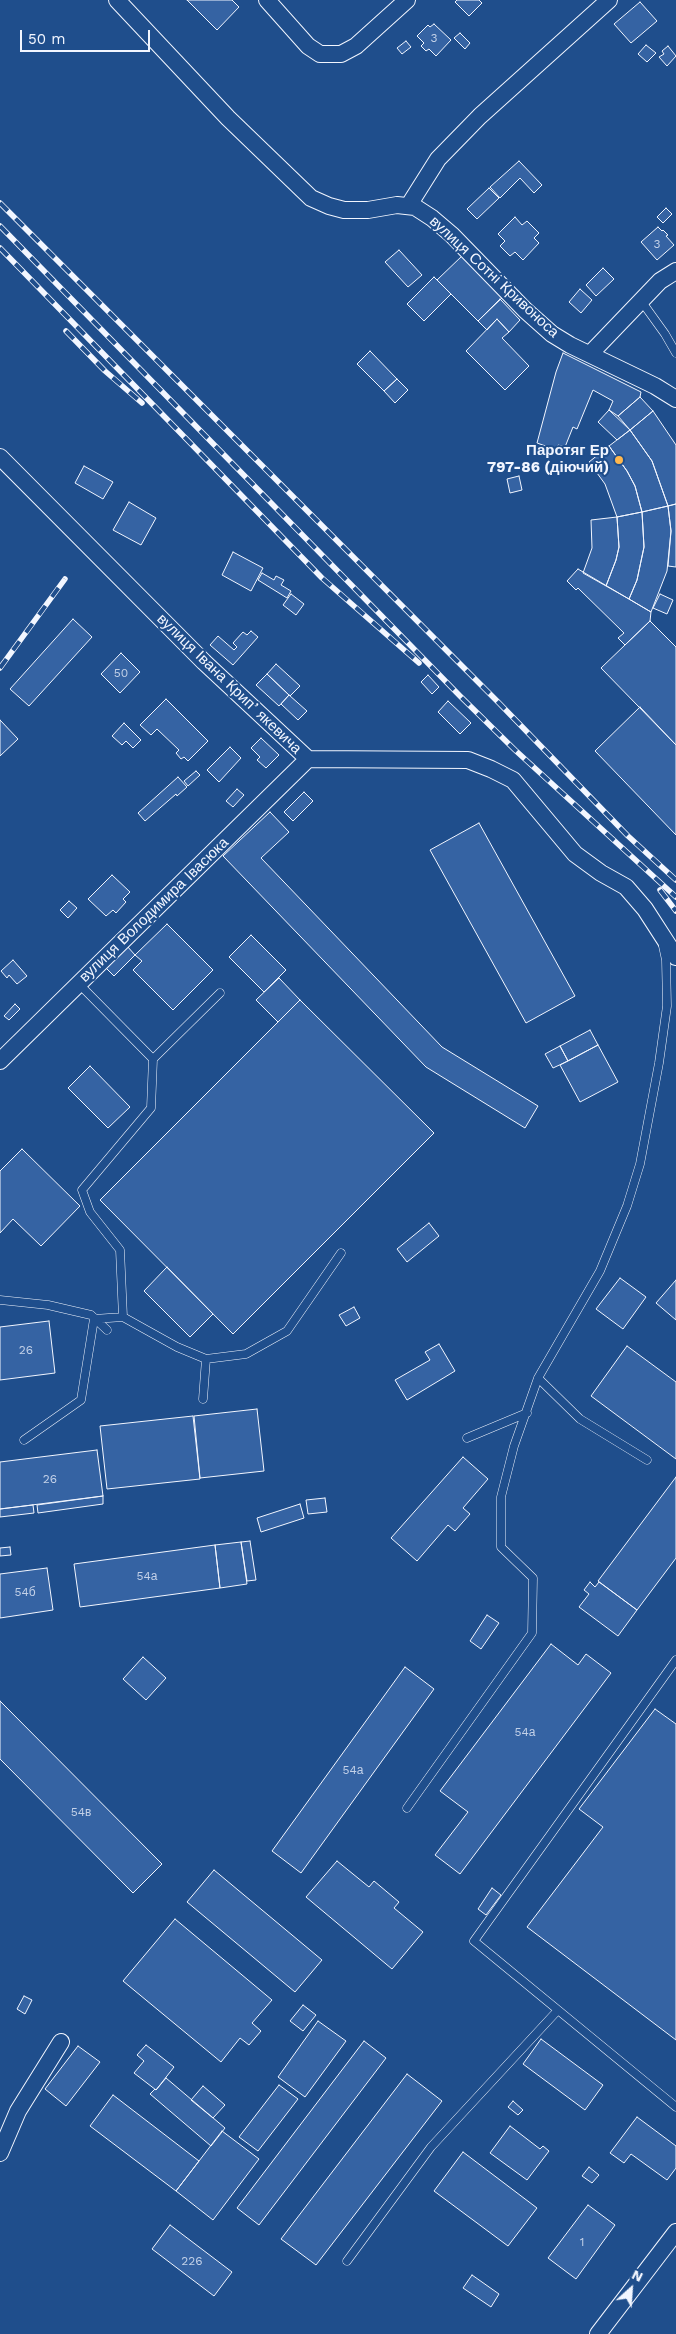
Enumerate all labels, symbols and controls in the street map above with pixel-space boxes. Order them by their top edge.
scale bar [22,20,152,52]
text: 50 m [28,30,65,48]
house number: 3 [431,31,437,45]
street label: вулиця Сотні Кривоноса [426,212,562,342]
house number: 3 [654,237,660,251]
place label: Паротяг Ер 797-86 (діючий) [487,442,609,477]
marker: Паротяг Ер 797-86 (діючий) [613,454,625,466]
street label: вулиця Івана Крипʼякевича [153,610,305,758]
house number: 50 [114,666,128,680]
street label: вулиця Володимира Івасюка [76,834,232,986]
house number: 26 [19,1343,33,1357]
house number: 26 [43,1472,57,1486]
house number: 54а [137,1569,157,1583]
house number: 54б [14,1585,36,1599]
house number: 54а [515,1725,535,1739]
house number: 54а [343,1763,363,1777]
house number: 54в [71,1805,91,1819]
house number: 1 [580,2235,584,2249]
house number: 226 [181,2254,203,2268]
north arrow [606,2264,656,2314]
text: N [629,2266,646,2285]

